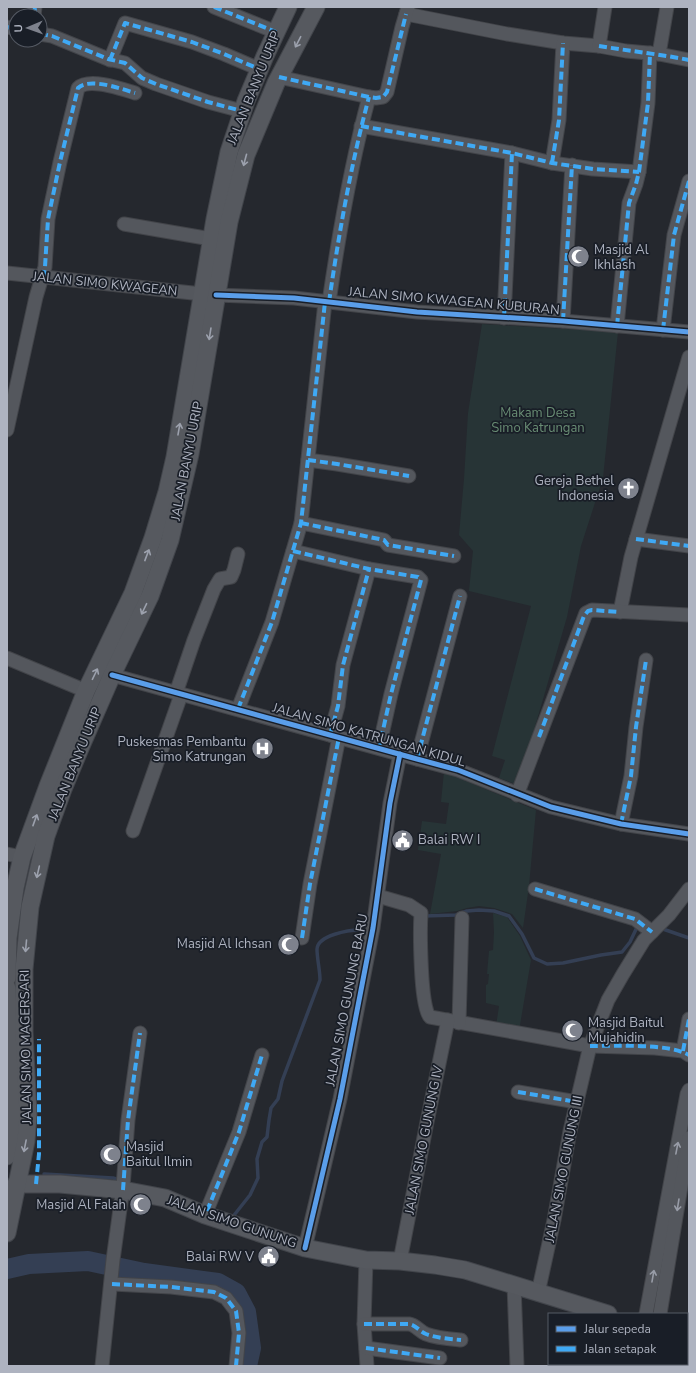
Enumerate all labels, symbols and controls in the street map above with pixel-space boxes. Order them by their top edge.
north arrow [8,8,48,48]
text: U [11,24,26,33]
street label: JALAN BANYU URIP [223,29,285,148]
one-way arrow [294,36,301,48]
one-way arrow [241,153,248,166]
place label: Masjid Al Ikhlash [594,241,649,274]
mosque icon: Masjid Al Ikhlash [566,244,592,270]
street label: JALAN SIMO KWAGEAN [31,267,178,301]
street label: JALAN SIMO KWAGEAN KUBURAN [347,283,560,319]
one-way arrow [206,327,214,340]
street label: JALAN BANYU URIP [166,400,207,523]
park label: Makam Desa Simo Katrungan [491,404,585,437]
one-way arrow [176,423,184,436]
place label: Gereja Bethel Indonesia [534,472,614,505]
church icon: Gereja Bethel Indonesia [616,475,642,501]
one-way arrow [144,549,152,561]
one-way arrow [140,603,147,615]
one-way arrow [92,668,99,680]
street label: JALAN SIMO KATRUNGAN KIDUL [269,699,468,771]
street label: JALAN BANYU URIP [44,705,106,824]
place label: Puskesmas Pembantu Simo Katrungan [118,733,246,766]
hospital icon: Puskesmas Pembantu Simo Katrungan [249,736,275,762]
one-way arrow [32,814,40,826]
public building icon: Balai RW I [389,827,415,853]
place label: Balai RW I [418,831,480,849]
one-way arrow [34,865,41,878]
street label: JALAN SIMO GUNUNG BARU [321,912,373,1089]
mosque icon: Masjid Al Ichsan [275,931,301,957]
place label: Masjid Al Ichsan [177,935,272,953]
one-way arrow [22,939,30,952]
street label: JALAN SIMO MAGERSARI [16,970,36,1125]
place label: Masjid Baitul Mujahidin [588,1014,664,1047]
mosque icon: Masjid Baitul Mujahidin [560,1017,586,1043]
street label: JALAN SIMO GUNUNG IV [401,1064,447,1217]
street label: JALAN SIMO GUNUNG III [541,1094,587,1245]
place label: Masjid Baitul Ilmin [126,1138,192,1171]
one-way arrow [20,1139,28,1152]
mosque icon: Masjid Baitul Ilmin [98,1141,124,1167]
one-way arrow [673,1142,681,1155]
street label: JALAN SIMO GUNUNG [164,1191,299,1253]
mosque icon: Masjid Al Falah [128,1192,154,1218]
place label: Masjid Al Falah [36,1196,126,1214]
one-way arrow [674,1198,682,1211]
public building icon: Balai RW V [256,1244,282,1270]
place label: Balai RW V [186,1248,254,1266]
one-way arrow [649,1269,657,1282]
legend [548,1313,688,1365]
text: Jalur sepeda [583,1321,651,1337]
text: Jalan setapak [583,1341,657,1357]

